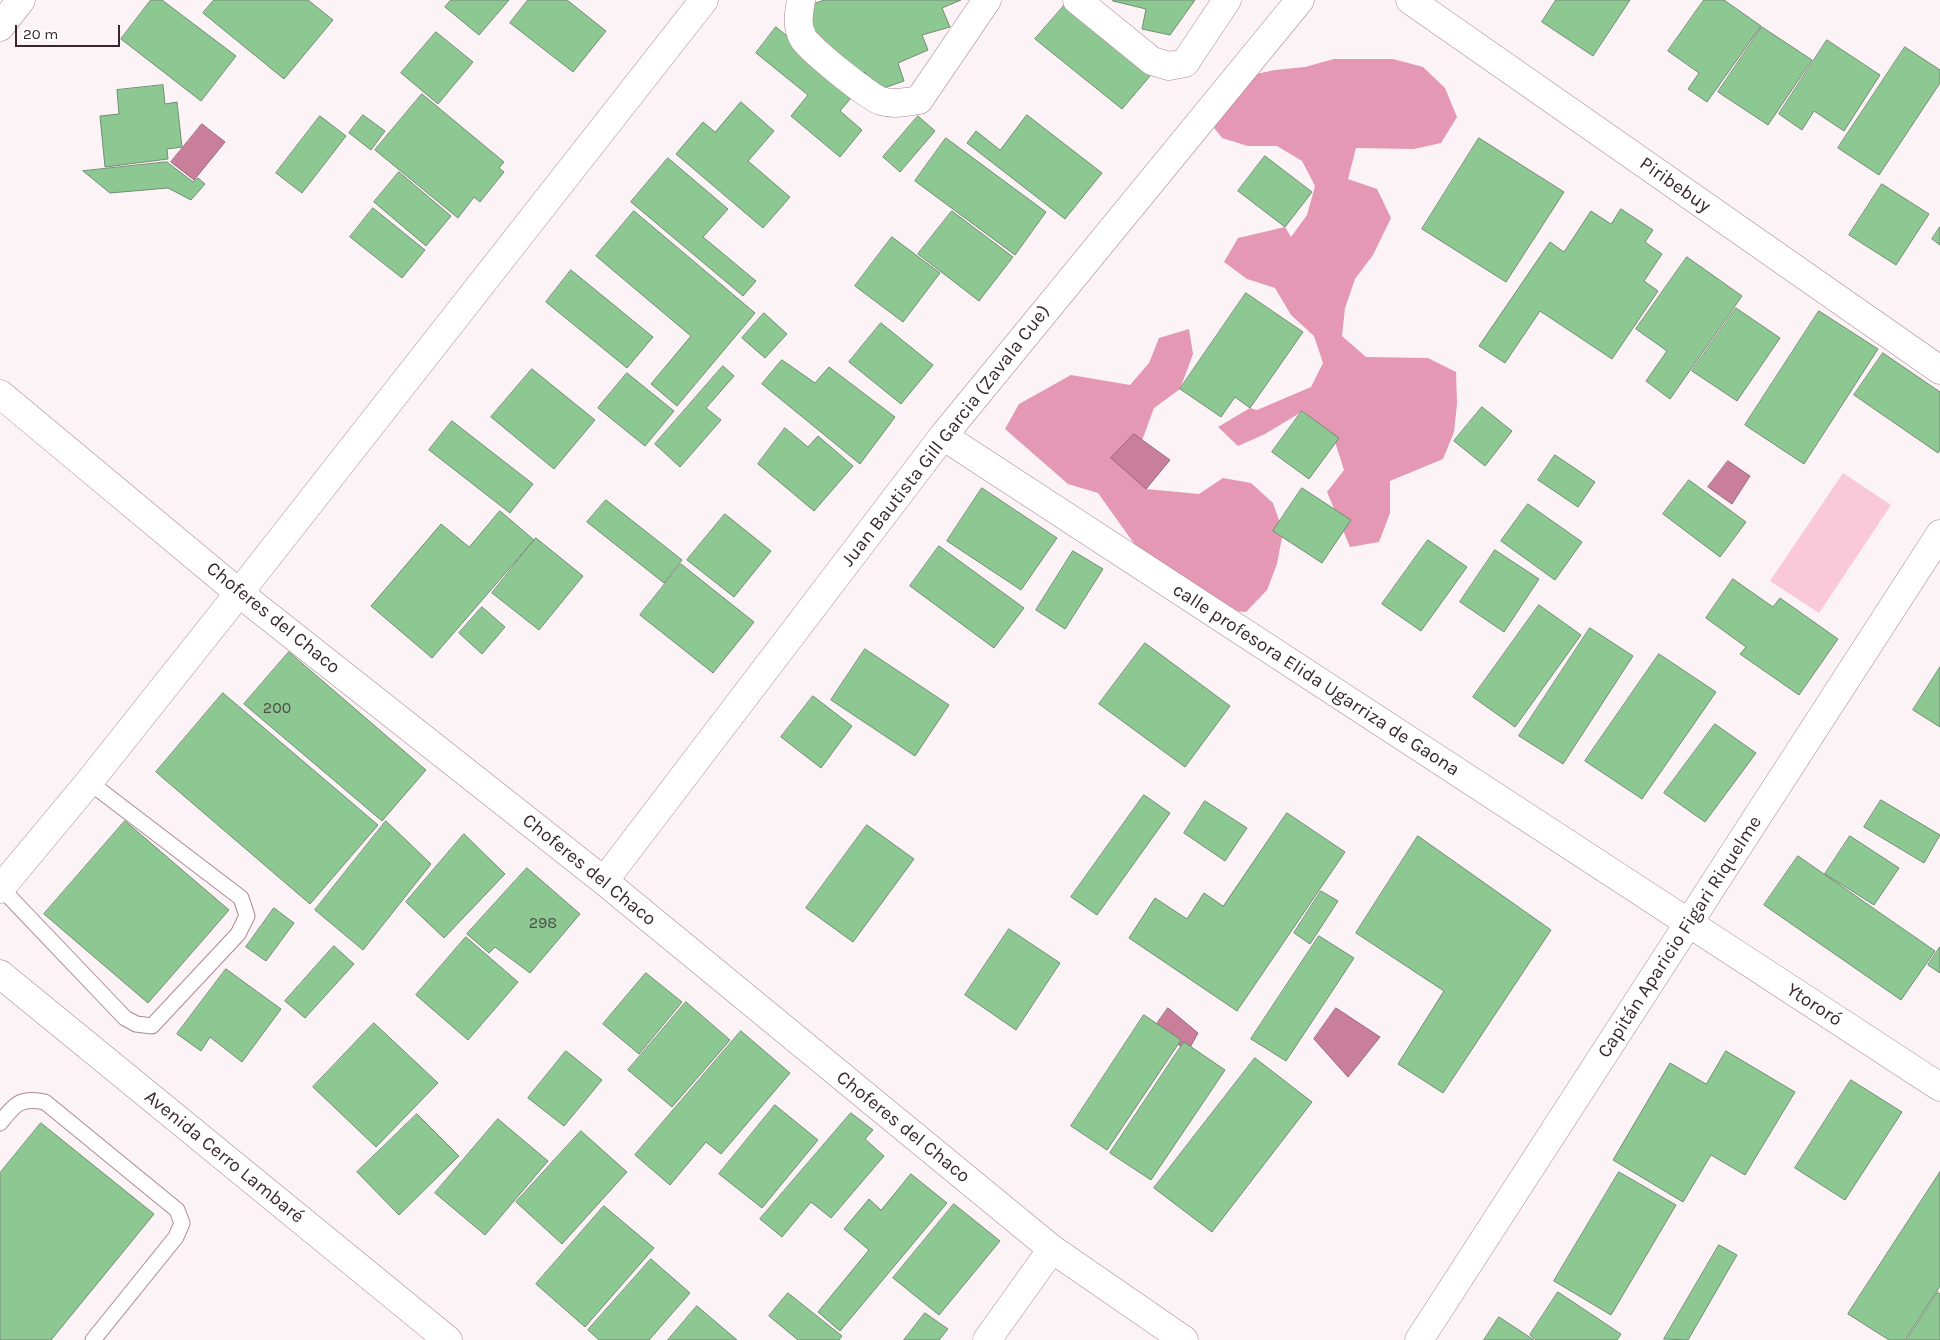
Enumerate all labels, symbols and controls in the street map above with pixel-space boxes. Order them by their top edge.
scale bar [18,15,122,47]
text: 20 m [23,25,58,43]
street label: Piribebuy [1635,152,1715,218]
street label: Juan Bautista Gill Garcia (Zavala Cue) [837,301,1055,571]
street label: Choferes del Chaco [202,557,344,679]
street label: calle profesora Elida Ugarriza de Gaona [1168,579,1464,781]
house number: 200 [263,698,291,718]
street label: Choferes del Chaco [518,809,660,931]
street label: Capitán Aparicio Figari Riquelme [1593,812,1767,1062]
house number: 298 [529,913,557,933]
street label: Ytororó [1782,979,1846,1031]
street label: Choferes del Chaco [832,1066,974,1188]
street label: Avenida Cerro Lambaré [140,1086,308,1228]

